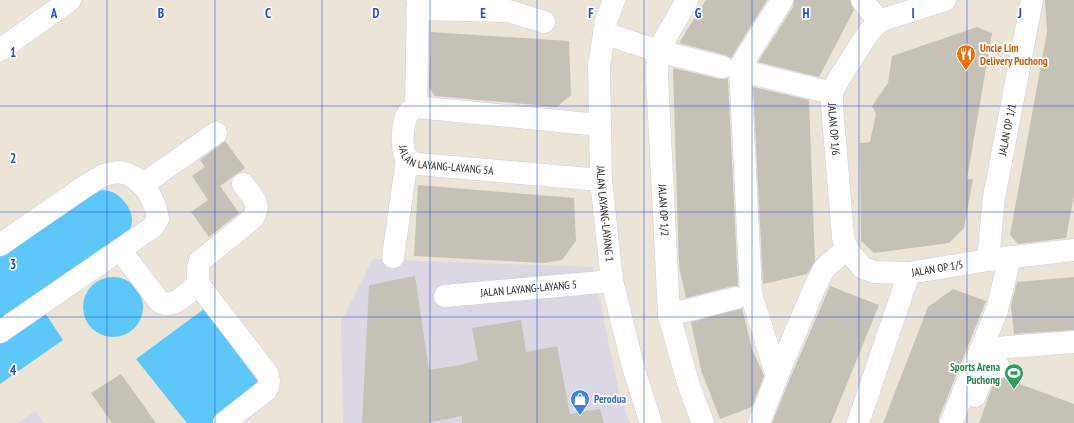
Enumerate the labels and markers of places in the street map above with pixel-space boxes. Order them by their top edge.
place label: Uncle Lim Delivery Puchong [980,41,1048,68]
restaurant icon: Uncle Lim Delivery Puchong [955,43,977,71]
place label: Sports Arena Puchong [950,360,1000,387]
sports icon: Sports Arena Puchong [1003,362,1025,390]
shop icon: Perodua [569,388,591,416]
place label: Perodua [594,392,627,406]

